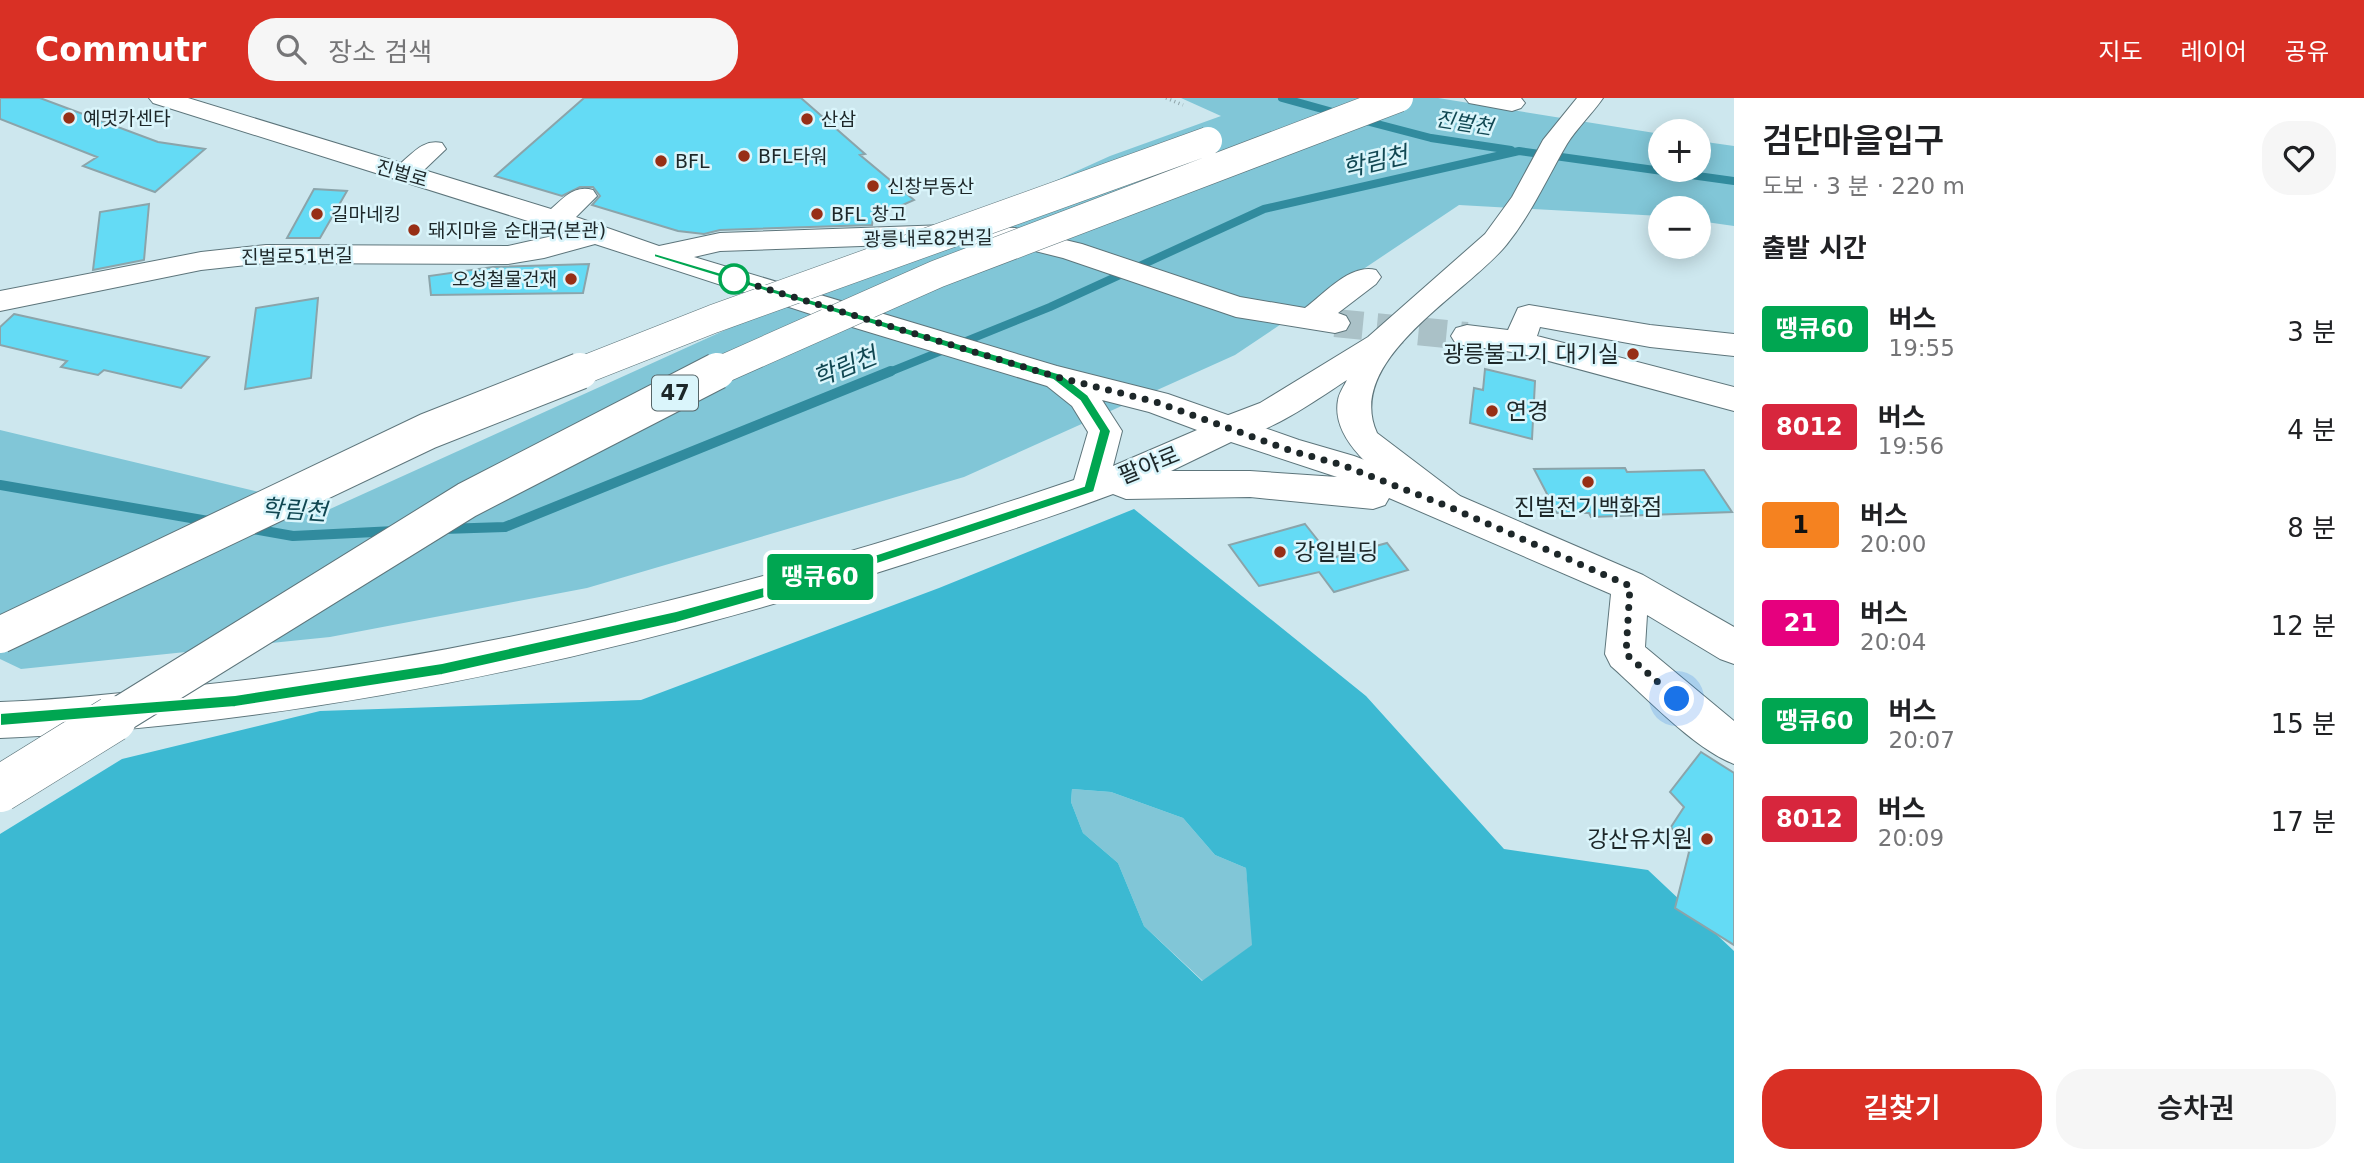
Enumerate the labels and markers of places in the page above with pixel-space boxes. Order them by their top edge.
place label: 예멋카센타 [83,107,171,129]
place label: 산삼 [821,108,856,130]
marker: 예멋카센타 [61,110,77,126]
marker: 산삼 [799,111,815,127]
place label: BFL타워 [758,145,828,167]
marker: BFL타워 [736,148,752,164]
place label: BFL [675,150,710,172]
marker: BFL [653,153,669,169]
place label: 신창부동산 [887,175,974,197]
marker: 신창부동산 [865,178,881,194]
place label: 길마네킹 [331,203,401,225]
place label: BFL 창고 [831,203,907,225]
marker: 길마네킹 [309,206,325,222]
marker: BFL 창고 [809,206,825,222]
place label: 돼지마을 순대국(본관) [428,219,606,241]
marker: 돼지마을 순대국(본관) [406,222,422,238]
unlabelled marker [719,264,749,294]
place label: 오성철물건재 [452,268,557,290]
marker: 오성철물건재 [563,271,579,287]
place label: 광릉불고기 대기실 [1442,341,1619,367]
marker: 광릉불고기 대기실 [1625,346,1641,362]
place label: 연경 [1506,398,1548,424]
marker: 연경 [1484,403,1500,419]
marker: 진벌전기백화점 [1580,474,1596,490]
place label: 진벌전기백화점 [1514,494,1662,520]
place label: 강일빌딩 [1294,539,1379,565]
marker: 강일빌딩 [1272,544,1288,560]
place label: 강산유치원 [1587,826,1693,852]
marker: 강산유치원 [1699,831,1715,847]

